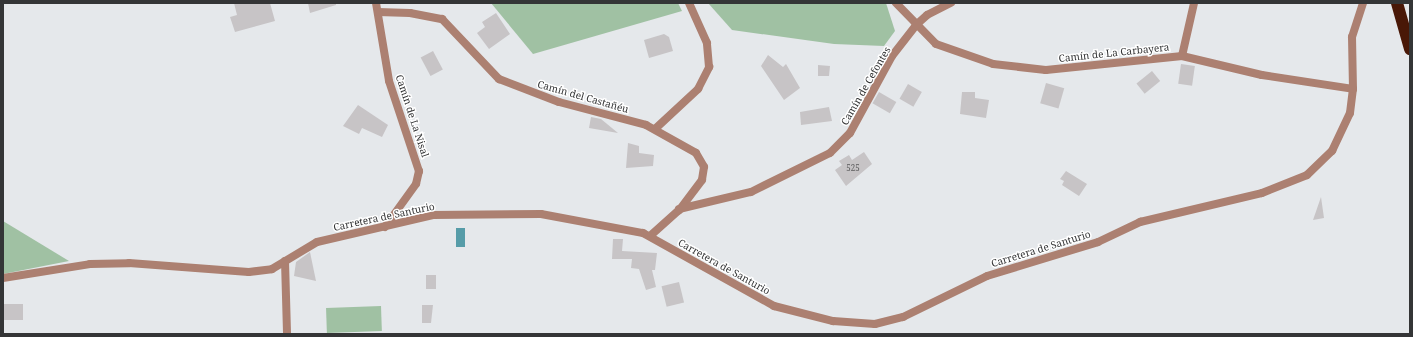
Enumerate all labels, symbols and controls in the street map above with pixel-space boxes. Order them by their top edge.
street label: Camín de La Carbayera [1058,41,1170,65]
street label: Camín de Cefontes [839,45,893,127]
street label: Camín de La Nisal [393,73,431,159]
street label: Camín del Castañéu [536,78,630,116]
house number: 525 [846,163,860,173]
street label: Carretera de Santurio [332,200,436,234]
street label: Carretera de Santurio [990,228,1092,270]
street label: Carretera de Santurio [676,237,772,297]

